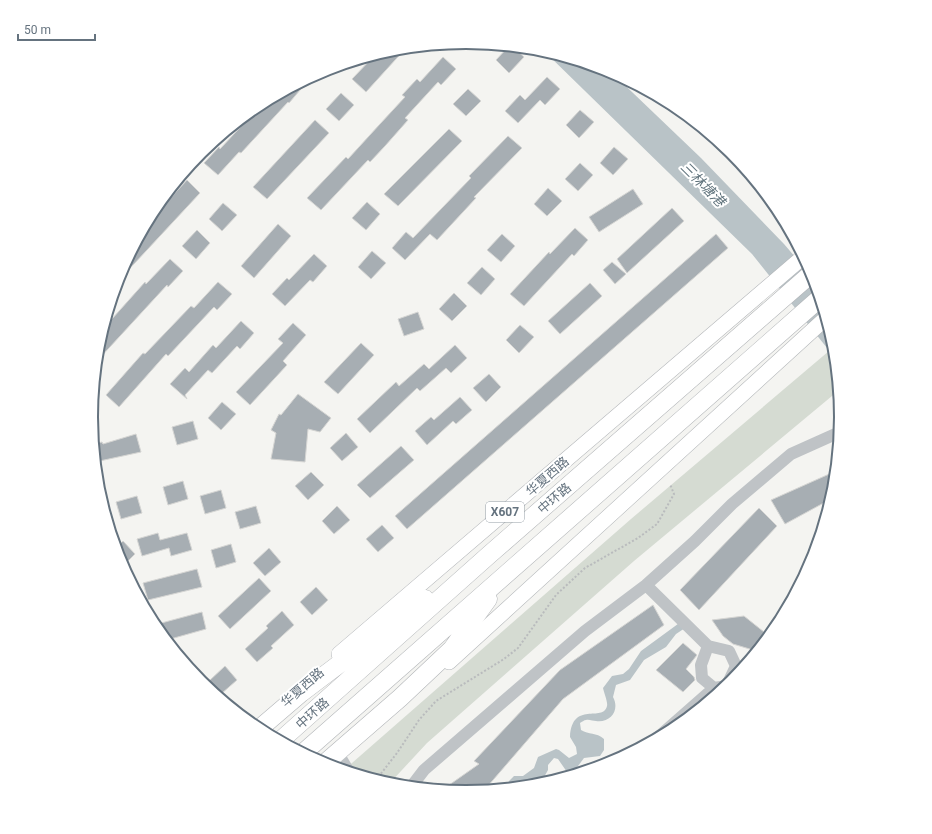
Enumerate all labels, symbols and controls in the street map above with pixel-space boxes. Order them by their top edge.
scale bar [18,16,95,42]
text: 50 m [24,23,51,37]
water label: 三林塘港 [678,159,730,211]
street label: 华夏西路 [523,454,572,499]
street label: 中环路 [535,480,574,517]
road number: X607 [486,502,524,522]
street label: 华夏西路 [278,665,327,710]
street label: 中环路 [293,695,332,732]

